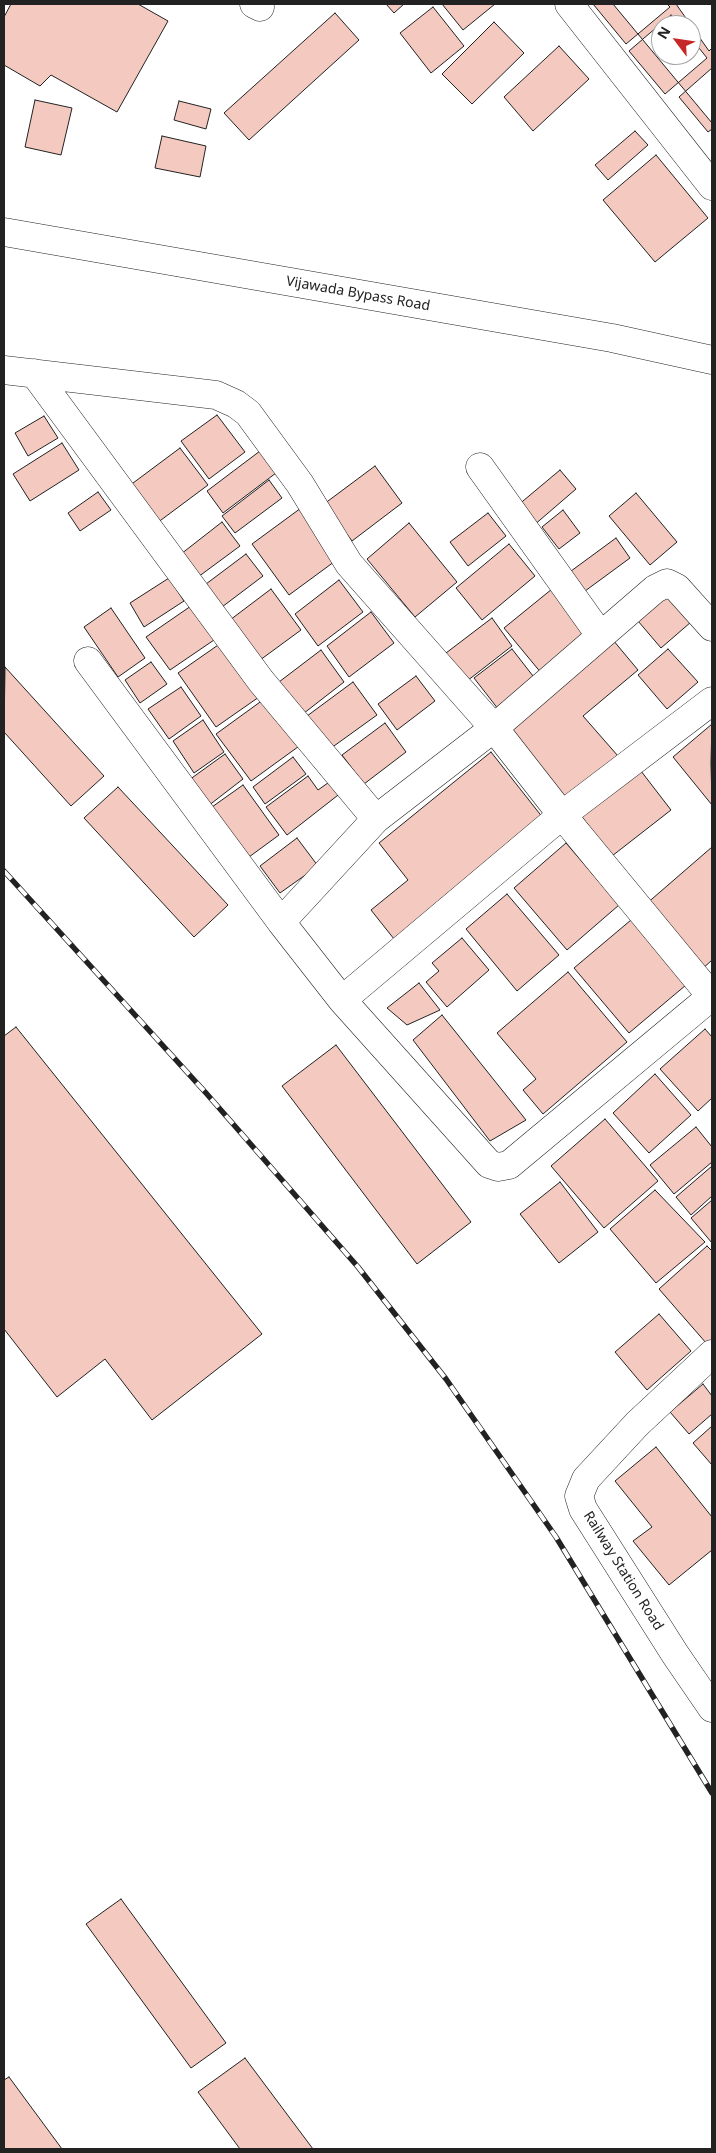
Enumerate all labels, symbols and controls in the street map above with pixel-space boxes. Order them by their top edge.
north arrow [651,15,701,65]
text: N [652,23,675,42]
street label: Vijawada Bypass Road [285,273,431,315]
street label: Railway Station Road [580,1508,666,1634]

